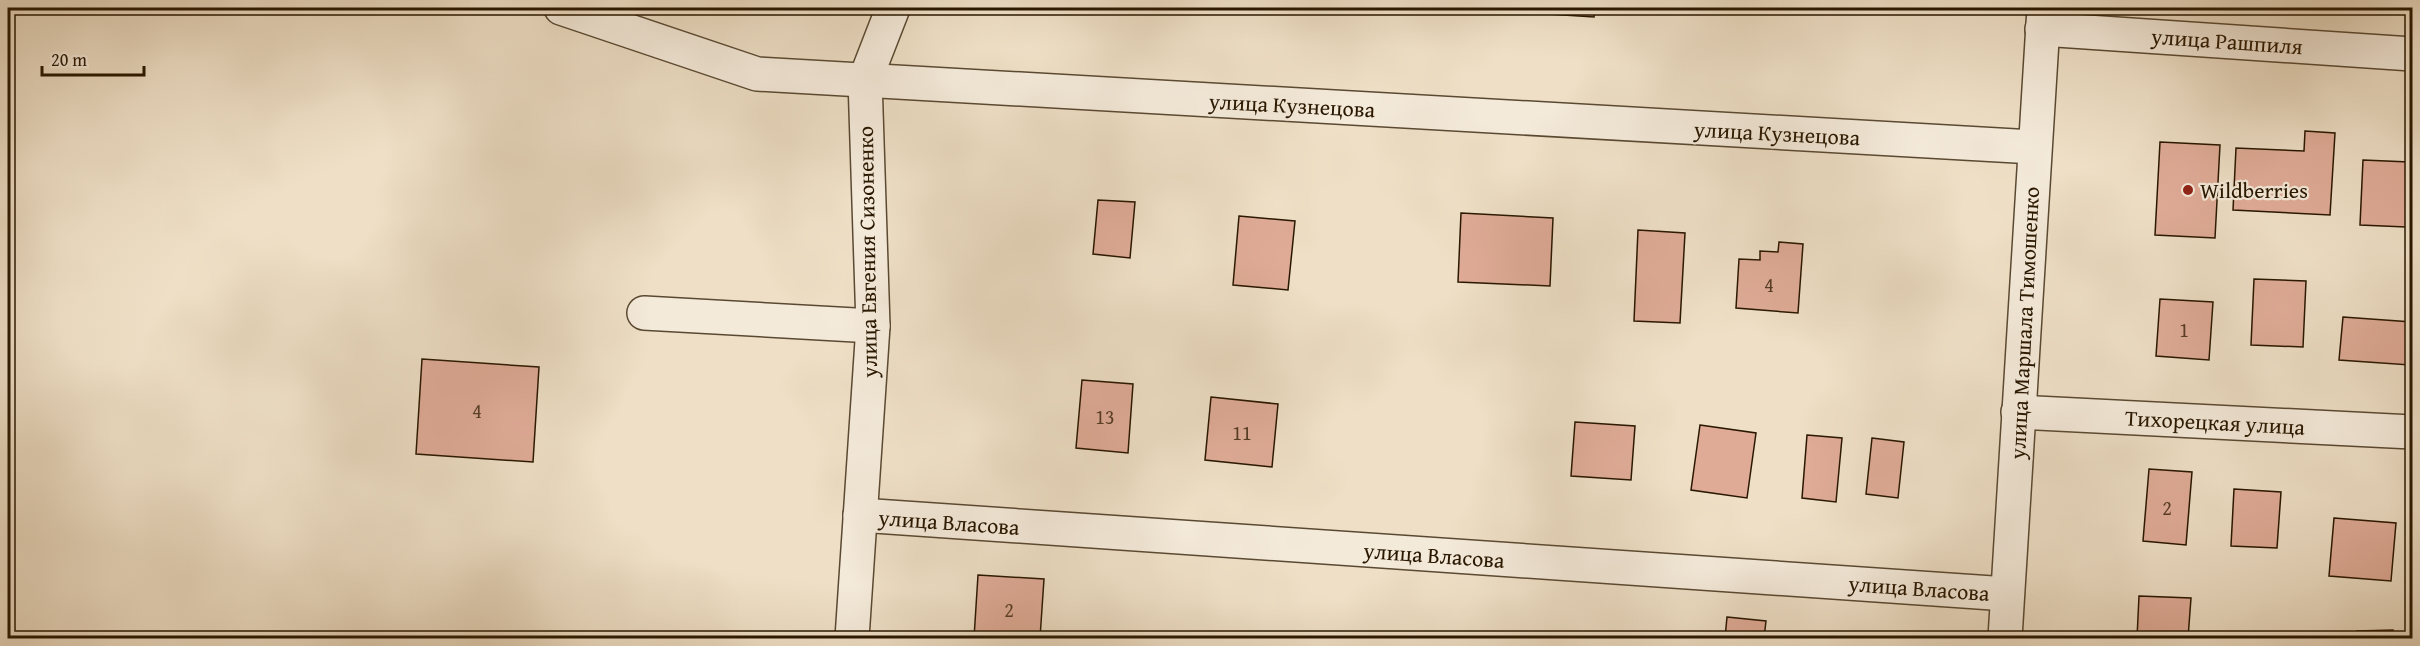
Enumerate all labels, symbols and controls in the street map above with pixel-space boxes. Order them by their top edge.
street label: улица Рашпиля [2149,20,2304,62]
scale bar [42,39,144,77]
text: 20 m [51,46,87,73]
street label: улица Кузнецова [1207,85,1377,125]
street label: улица Кузнецова [1692,113,1862,153]
street label: улица Евгения Сизоненко [849,126,885,379]
place label: Wildberries [2200,174,2308,206]
marker: Wildberries [2181,183,2195,197]
street label: улица Маршала Тимошенко [2001,186,2047,461]
house number: 4 [1764,270,1774,299]
house number: 1 [2179,315,2189,344]
house number: 4 [472,396,482,425]
street label: Тихорецкая улица [2124,401,2306,443]
house number: 13 [1095,402,1115,431]
house number: 11 [1232,418,1252,447]
house number: 2 [2162,493,2172,522]
street label: улица Власова [876,501,1021,543]
street label: улица Власова [1361,534,1506,576]
street label: улица Власова [1846,567,1991,609]
house number: 2 [1004,595,1014,624]

